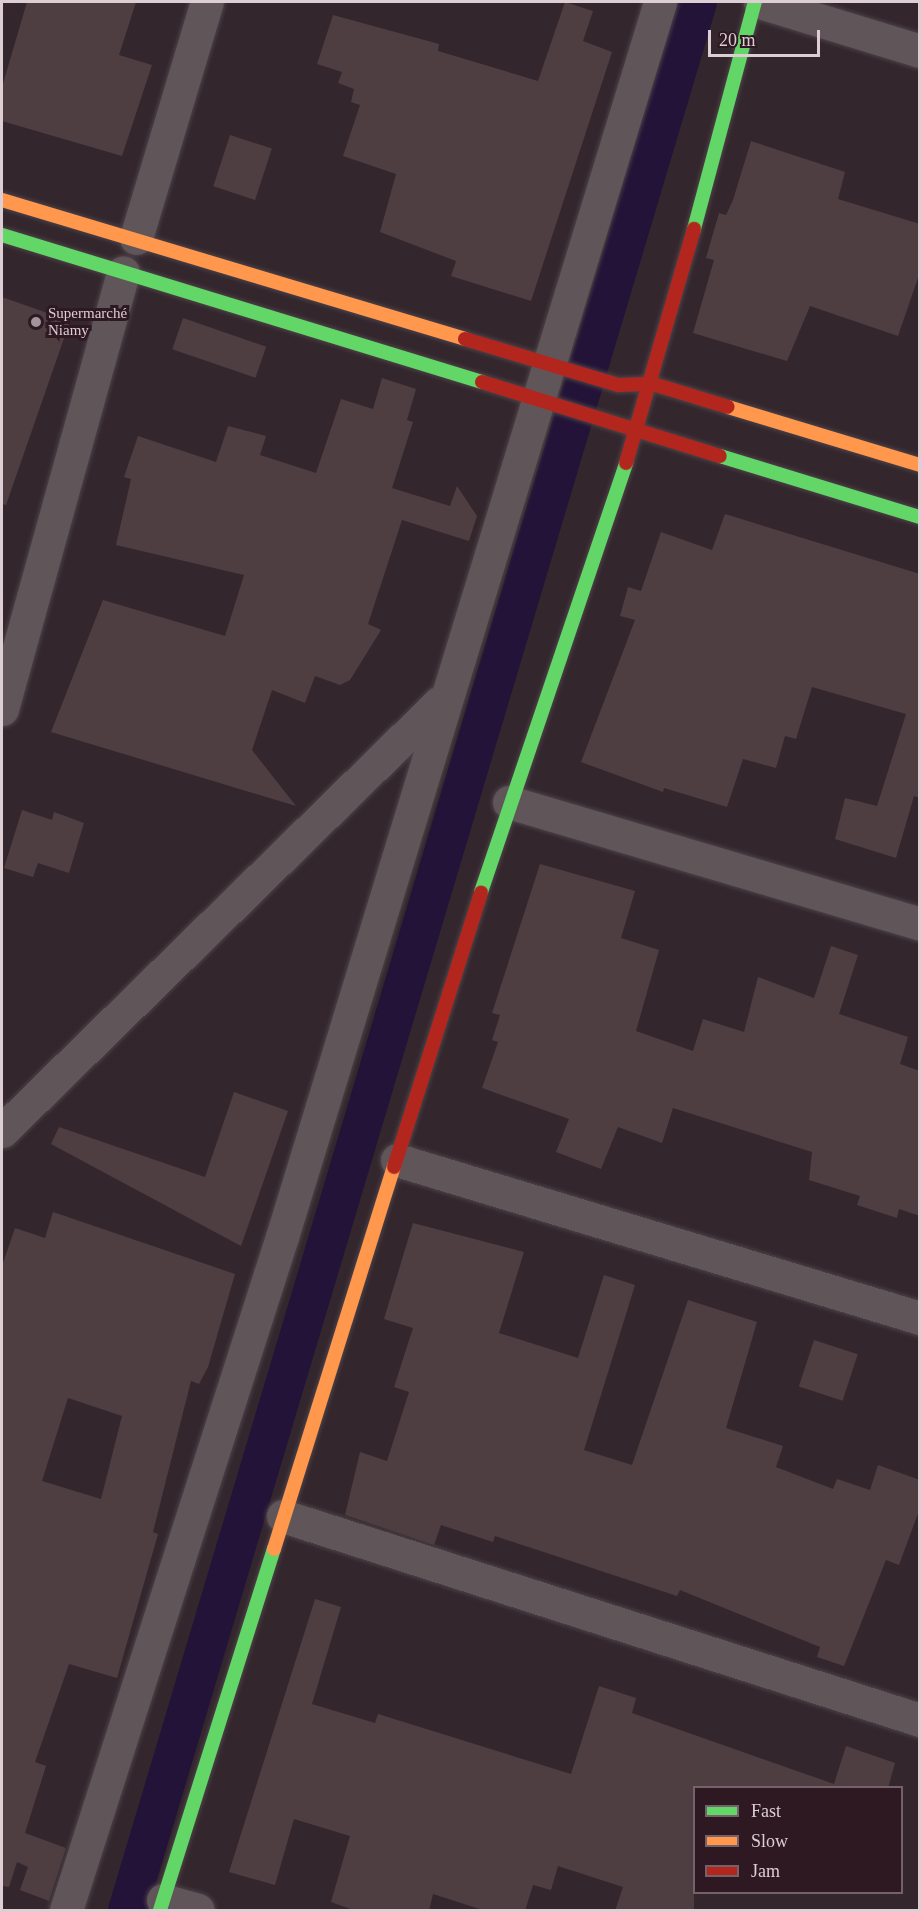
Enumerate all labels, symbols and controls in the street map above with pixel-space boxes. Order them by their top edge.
scale bar [711,18,824,56]
text: 20 m [719,30,756,50]
place label: Supermarché Niamy [48,304,127,339]
marker: Supermarché Niamy [29,315,43,329]
legend [693,1786,903,1894]
text: Fast [751,1801,781,1821]
text: Slow [751,1831,788,1851]
text: Jam [751,1861,780,1881]

